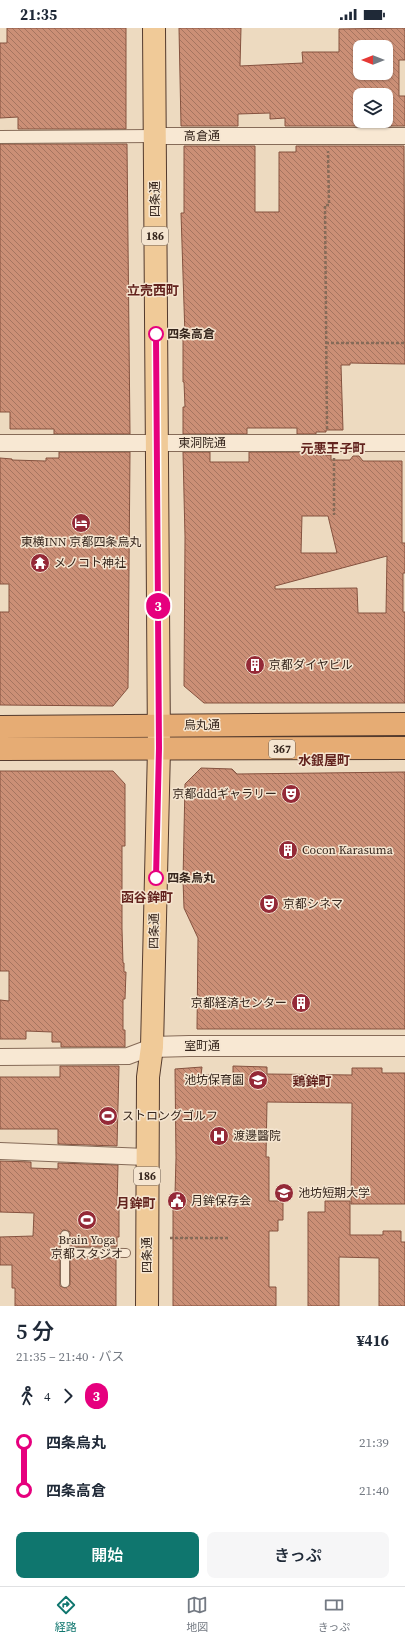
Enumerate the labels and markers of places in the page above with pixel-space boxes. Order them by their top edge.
marker: 四条高倉 [148,326,164,342]
place label: 四条高倉 [167,326,215,342]
hotel icon: 東横INN 京都四条烏丸 [70,512,92,534]
place label: 東横INN 京都四条烏丸 [21,534,141,550]
temple icon: メノコト神社 [29,552,51,574]
place label: メノコト神社 [54,555,126,571]
building icon: 京都ダイヤビル [244,654,266,676]
place label: 京都ダイヤビル [269,657,353,673]
theatre icon: 京都dddギャラリー [280,783,302,805]
place label: 京都dddギャラリー [173,786,277,802]
building icon: Cocon Karasuma [277,839,299,861]
place label: Cocon Karasuma [302,842,394,858]
marker: 四条烏丸 [148,870,164,886]
place label: 四条烏丸 [167,870,215,886]
theatre icon: 京都シネマ [258,893,280,915]
place label: 京都シネマ [283,896,343,912]
building icon: 京都経済センター [290,992,312,1014]
place label: 京都経済センター [191,995,287,1011]
school or university icon: 池坊保育園 [247,1069,269,1091]
place label: 池坊保育園 [184,1072,244,1088]
sports icon: ストロングゴルフ [97,1105,119,1127]
place label: ストロングゴルフ [122,1108,218,1124]
hospital icon: 渡邊醫院 [208,1125,230,1147]
place label: 渡邊醫院 [233,1128,281,1144]
school or university icon: 池坊短期大学 [273,1182,295,1204]
place label: 池坊短期大学 [298,1185,370,1201]
public building icon: 月鉾保存会 [166,1190,188,1212]
place label: 月鉾保存会 [191,1193,251,1209]
sports icon: Brain Yoga 京都スタジオ [76,1209,98,1231]
place label: Brain Yoga 京都スタジオ [51,1232,123,1262]

